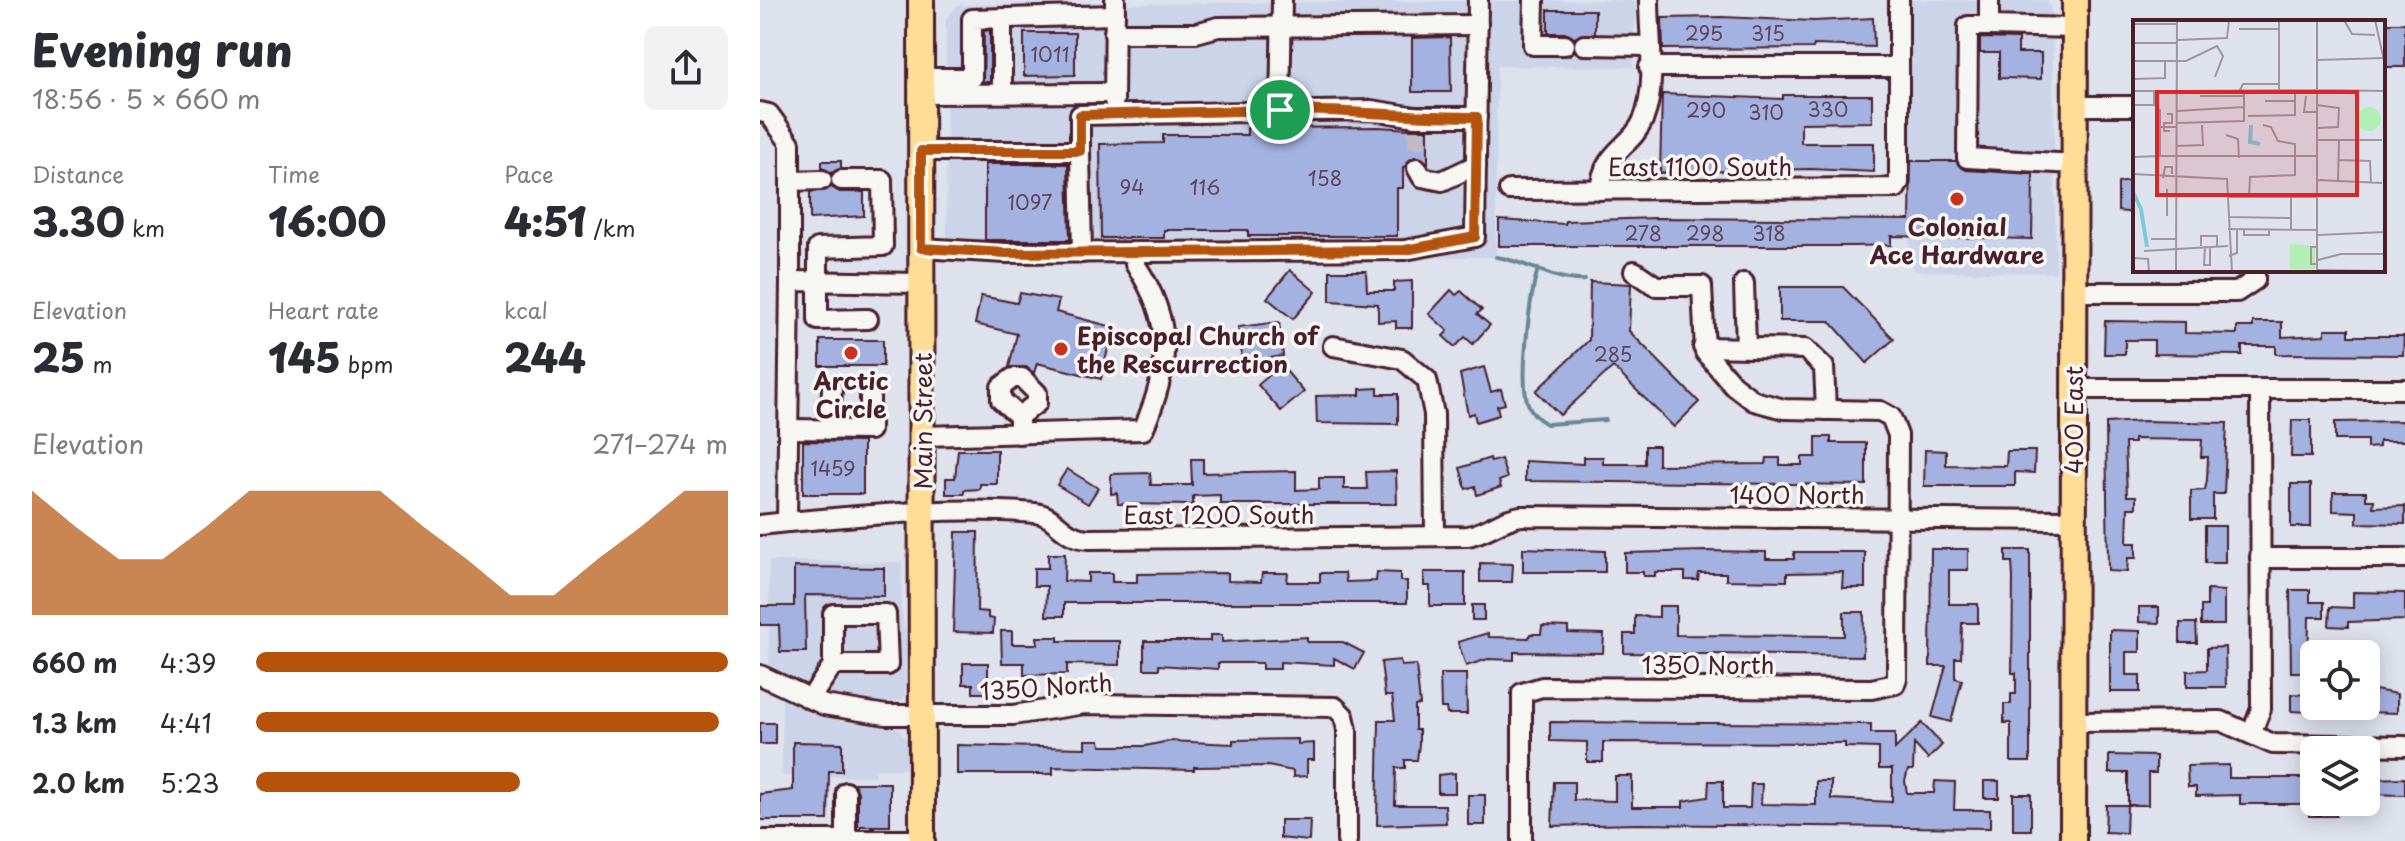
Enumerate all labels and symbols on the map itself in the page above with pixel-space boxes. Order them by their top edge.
house number: 295 [1685,18,1723,48]
house number: 315 [1751,18,1785,48]
inset map [2133,20,2385,272]
house number: 1011 [1031,39,1069,69]
pin [1246,76,1314,144]
house number: 330 [1808,94,1848,124]
house number: 290 [1686,95,1726,125]
house number: 310 [1748,97,1784,127]
street label: East 1100 South [1608,148,1792,184]
house number: 158 [1308,163,1342,193]
house number: 94 [1120,172,1144,202]
house number: 116 [1190,172,1220,202]
house number: 1097 [1008,187,1052,217]
marker: Colonial Ace Hardware [1948,190,1966,208]
place label: Colonial Ace Hardware [1869,208,2044,272]
house number: 278 [1624,218,1662,248]
house number: 298 [1686,218,1724,248]
house number: 318 [1752,218,1786,248]
place label: Episcopal Church of the Rescurrection [1077,317,1320,381]
house number: 285 [1594,339,1632,369]
marker: Episcopal Church of the Rescurrection [1052,340,1070,358]
marker: Arctic Circle [842,344,860,362]
street label: Main Street [904,352,940,489]
place label: Arctic Circle [812,362,889,426]
street label: 400 East [2055,366,2091,474]
house number: 1459 [810,453,856,483]
street label: 1400 North [1729,476,1865,512]
street label: East 1200 South [1124,496,1314,532]
street label: 1350 North [1642,646,1774,682]
street label: 1350 North [978,663,1114,709]

